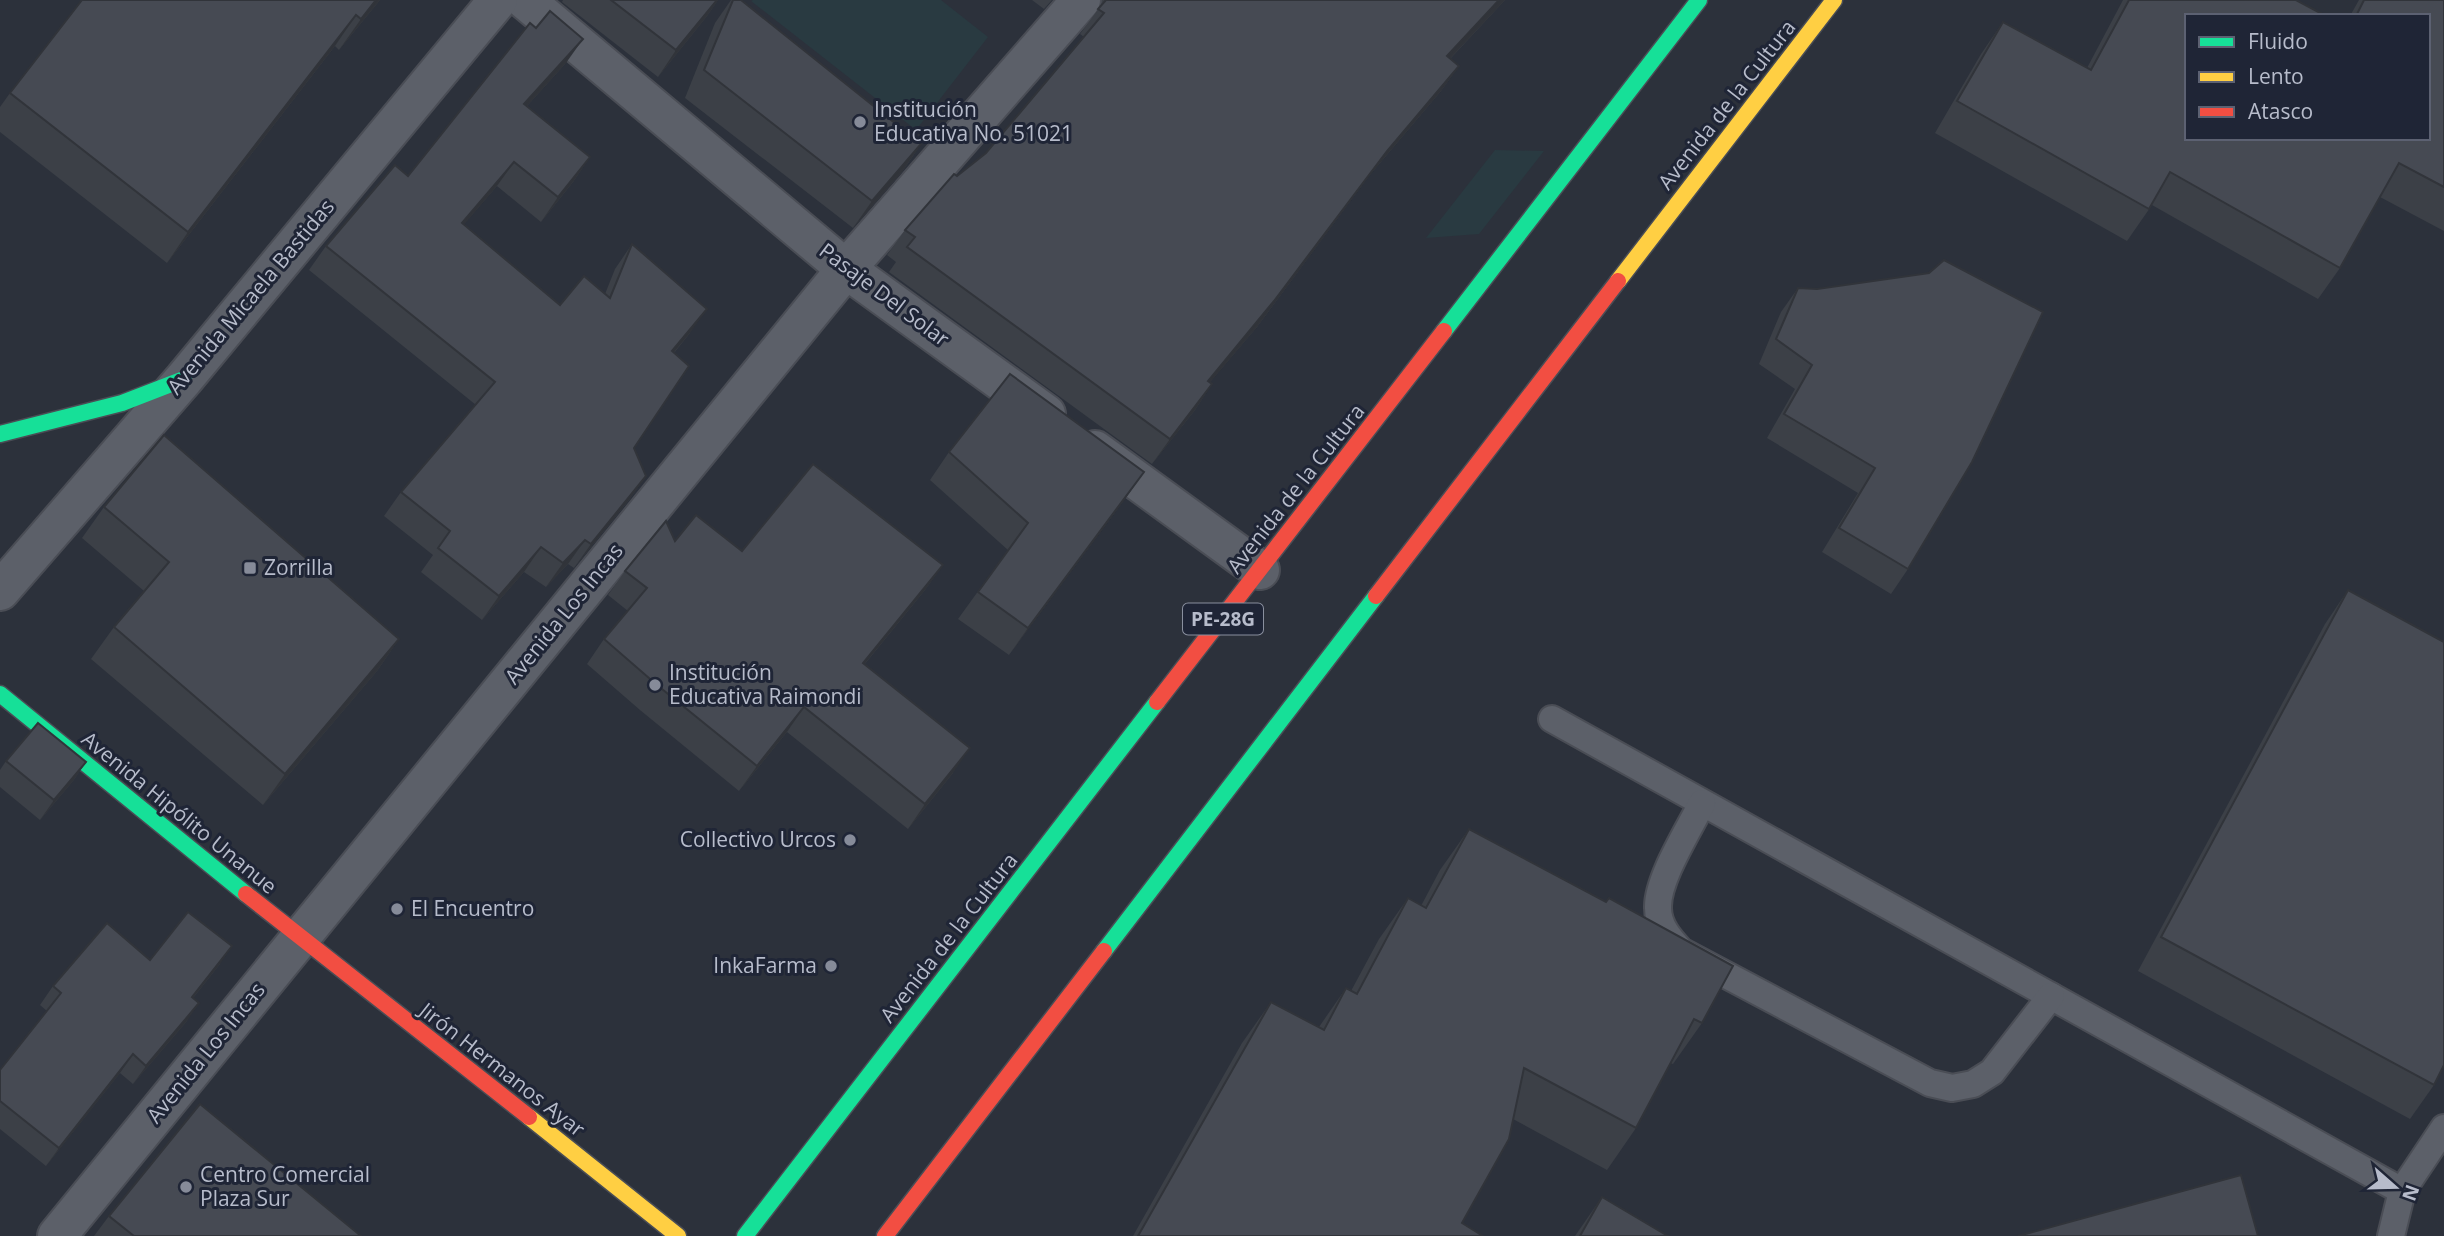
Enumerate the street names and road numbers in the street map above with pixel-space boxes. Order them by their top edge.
street label: Avenida de la Cultura [1651,14,1801,195]
street label: Avenida Micaela Bastidas [160,193,340,400]
street label: Pasaje Del Solar [814,236,956,353]
street label: Avenida de la Cultura [1220,398,1370,579]
street label: Avenida Los Incas [498,537,629,690]
road number: PE-28G [1183,604,1263,634]
street label: Avenida Hipólito Unanue [76,725,283,900]
street label: Avenida de la Cultura [873,847,1023,1028]
street label: Avenida Los Incas [140,976,271,1129]
street label: Jirón Hermanos Ayar [413,995,591,1143]

